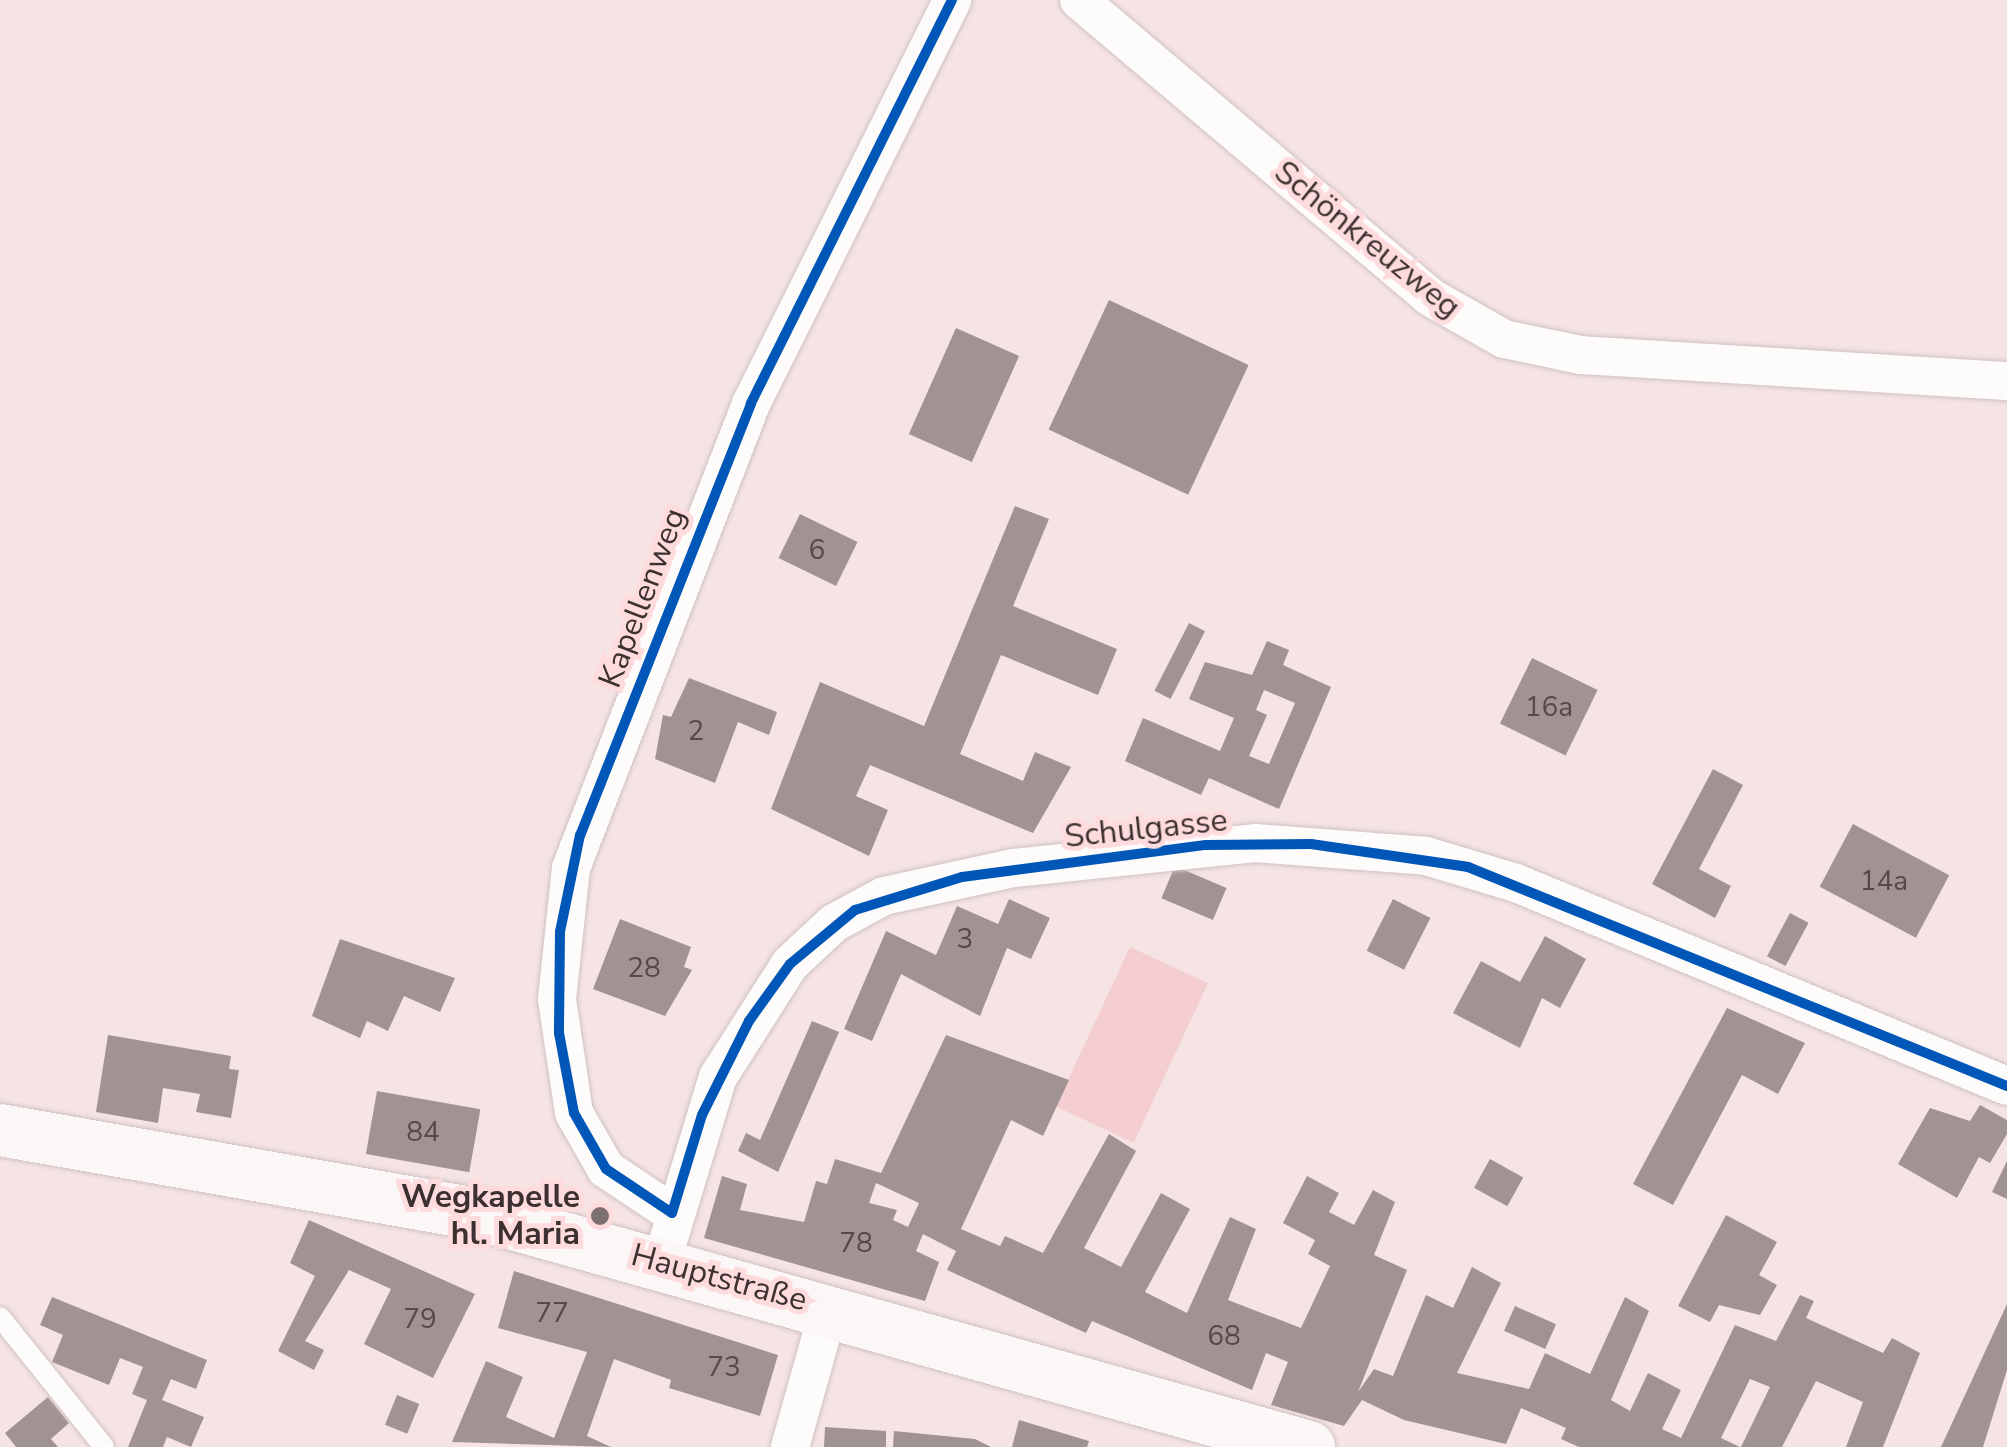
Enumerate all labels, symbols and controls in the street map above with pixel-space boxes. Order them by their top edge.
street label: Schönkreuzweg [1266,153,1468,327]
street label: Kapellenweg [591,503,695,693]
house number: 6 [809,533,825,567]
house number: 16a [1525,690,1573,724]
house number: 2 [688,714,704,748]
street label: Schulgasse [1063,801,1229,857]
house number: 14a [1860,864,1908,898]
house number: 3 [957,922,973,956]
house number: 28 [627,951,661,985]
house number: 84 [406,1115,440,1149]
place label: Wegkapelle hl. Maria [401,1179,580,1254]
marker: Wegkapelle hl. Maria [589,1205,611,1227]
house number: 78 [839,1226,873,1260]
street label: Hauptstraße [627,1236,811,1320]
house number: 77 [535,1296,569,1330]
house number: 79 [403,1302,437,1336]
house number: 68 [1207,1319,1241,1353]
house number: 73 [707,1350,741,1384]

